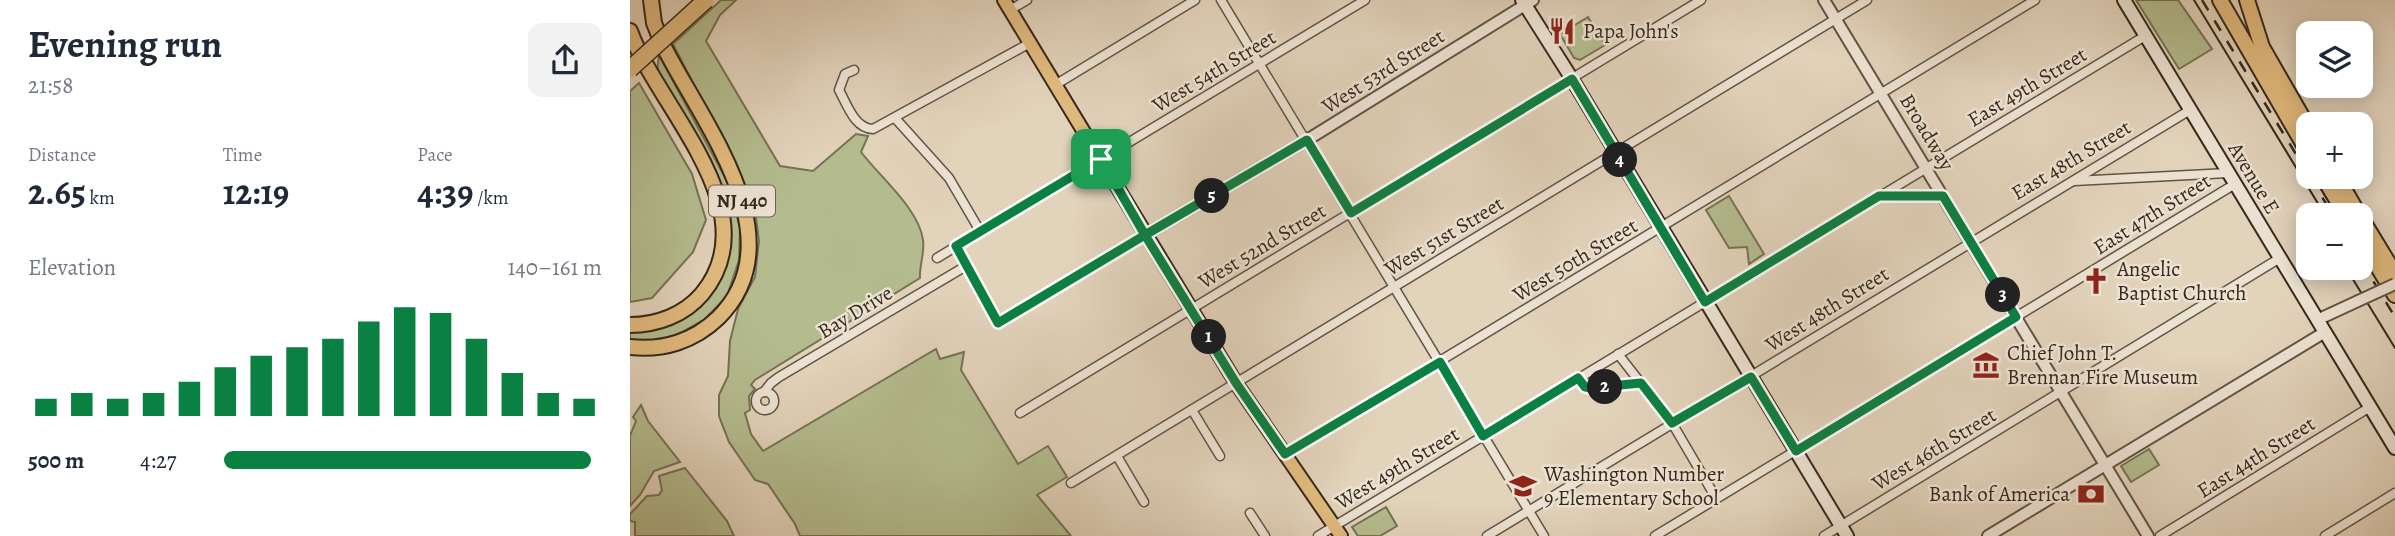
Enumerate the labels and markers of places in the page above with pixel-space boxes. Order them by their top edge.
restaurant icon: Papa John's [1547,16,1577,46]
place label: Papa John's [1583,17,1679,45]
pin [1071,129,1131,189]
pin: 4 [1602,142,1637,178]
pin: 5 [1194,178,1230,214]
place label: Angelic Baptist Church [2116,255,2246,307]
church icon: Angelic Baptist Church [2081,266,2111,296]
pin: 3 [1986,278,2020,312]
pin: 1 [1192,320,1226,354]
place label: Chief John T. Brennan Fire Museum [2007,339,2198,391]
museum icon: Chief John T. Brennan Fire Museum [1971,350,2001,380]
pin: 2 [1588,370,1622,404]
place label: Washington Number 9 Elementary School [1543,460,1724,512]
school or university icon: Washington Number 9 Elementary School [1508,471,1538,501]
bank icon: Bank of America [2076,479,2106,509]
place label: Bank of America [1929,480,2070,508]

